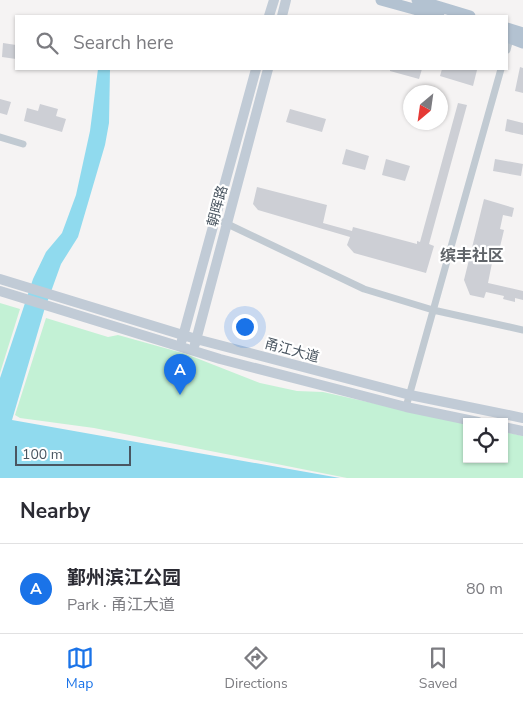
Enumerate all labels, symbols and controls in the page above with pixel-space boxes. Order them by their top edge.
search box [15,15,508,70]
icon: search [33,29,61,57]
text: Search here [73,30,174,56]
north arrow [403,85,448,130]
street label: 朝晖路 [203,183,232,229]
district label: 缤丰社区 [440,245,504,267]
your location [232,314,258,340]
street label: 甬江大道 [262,334,321,367]
pin: A [164,354,196,395]
map controls [463,418,508,463]
button: locate [463,418,508,463]
scale bar [15,443,131,466]
text: 100 m [22,445,63,464]
text: Nearby [20,497,90,525]
text: 鄞州滨江公园 [67,565,181,591]
text: A [30,578,42,600]
text: 80 m [466,578,503,600]
text: Park · 甬江大道 [67,594,175,616]
tab: Map [66,644,94,693]
tab: Directions [225,644,288,693]
tab: Saved [419,644,457,693]

